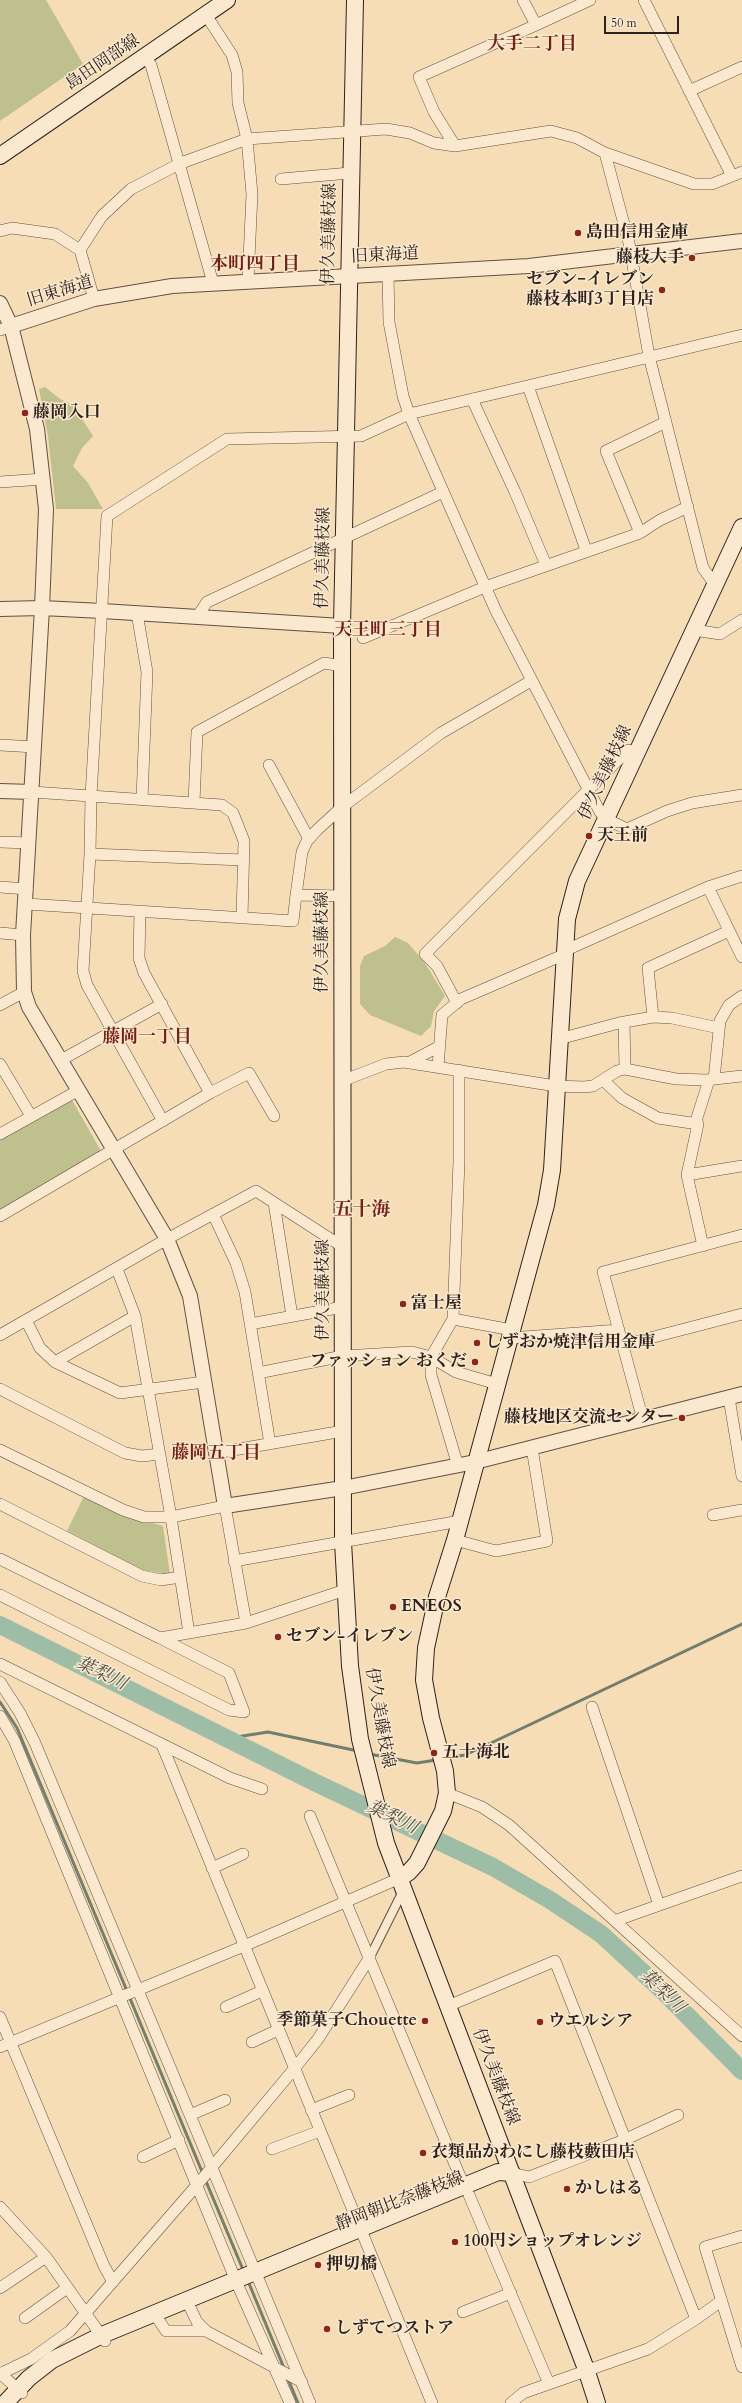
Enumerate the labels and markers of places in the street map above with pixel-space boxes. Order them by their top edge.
place label: 島田信用金庫 [586,223,688,243]
marker: 島田信用金庫 [573,228,583,238]
place label: 藤枝大手 [616,248,684,268]
marker: 藤枝大手 [687,253,697,263]
place label: セブン−イレブン 藤枝本町3丁目店 [526,270,654,310]
marker: セブン−イレブン 藤枝本町3丁目店 [657,285,667,295]
place label: 藤岡入口 [33,403,101,423]
marker: 藤岡入口 [20,408,30,418]
place label: 天王前 [597,826,648,846]
marker: 天王前 [584,831,594,841]
place label: 富士屋 [411,1294,462,1314]
marker: 富士屋 [398,1299,408,1309]
place label: しずおか焼津信用金庫 [485,1333,655,1353]
marker: しずおか焼津信用金庫 [472,1338,482,1348]
place label: ファッション おくだ [309,1352,467,1372]
marker: ファッション おくだ [470,1357,480,1367]
place label: 藤枝地区交流センター [504,1408,674,1428]
marker: 藤枝地区交流センター [677,1413,687,1423]
place label: ENEOS [401,1597,462,1617]
marker: ENEOS [388,1602,398,1612]
place label: セブン-イレブン [286,1627,413,1647]
marker: セブン-イレブン [273,1632,283,1642]
place label: 五十海北 [442,1743,510,1763]
marker: 五十海北 [429,1748,439,1758]
place label: 季節菓子Chouette [276,2011,417,2031]
place label: ウエルシア [548,2012,633,2032]
marker: 季節菓子Chouette [420,2016,430,2026]
marker: ウエルシア [535,2017,545,2027]
place label: 衣類品かわにし藤枝藪田店 [431,2143,635,2163]
marker: 衣類品かわにし藤枝藪田店 [418,2148,428,2158]
place label: かしはる [575,2179,643,2199]
marker: かしはる [562,2184,572,2194]
place label: 100円ショップオレンジ [463,2232,642,2252]
marker: 100円ショップオレンジ [450,2237,460,2247]
place label: 押切橋 [326,2255,377,2275]
marker: 押切橋 [313,2260,323,2270]
place label: しずてつストア [335,2319,454,2339]
marker: しずてつストア [322,2324,332,2334]

